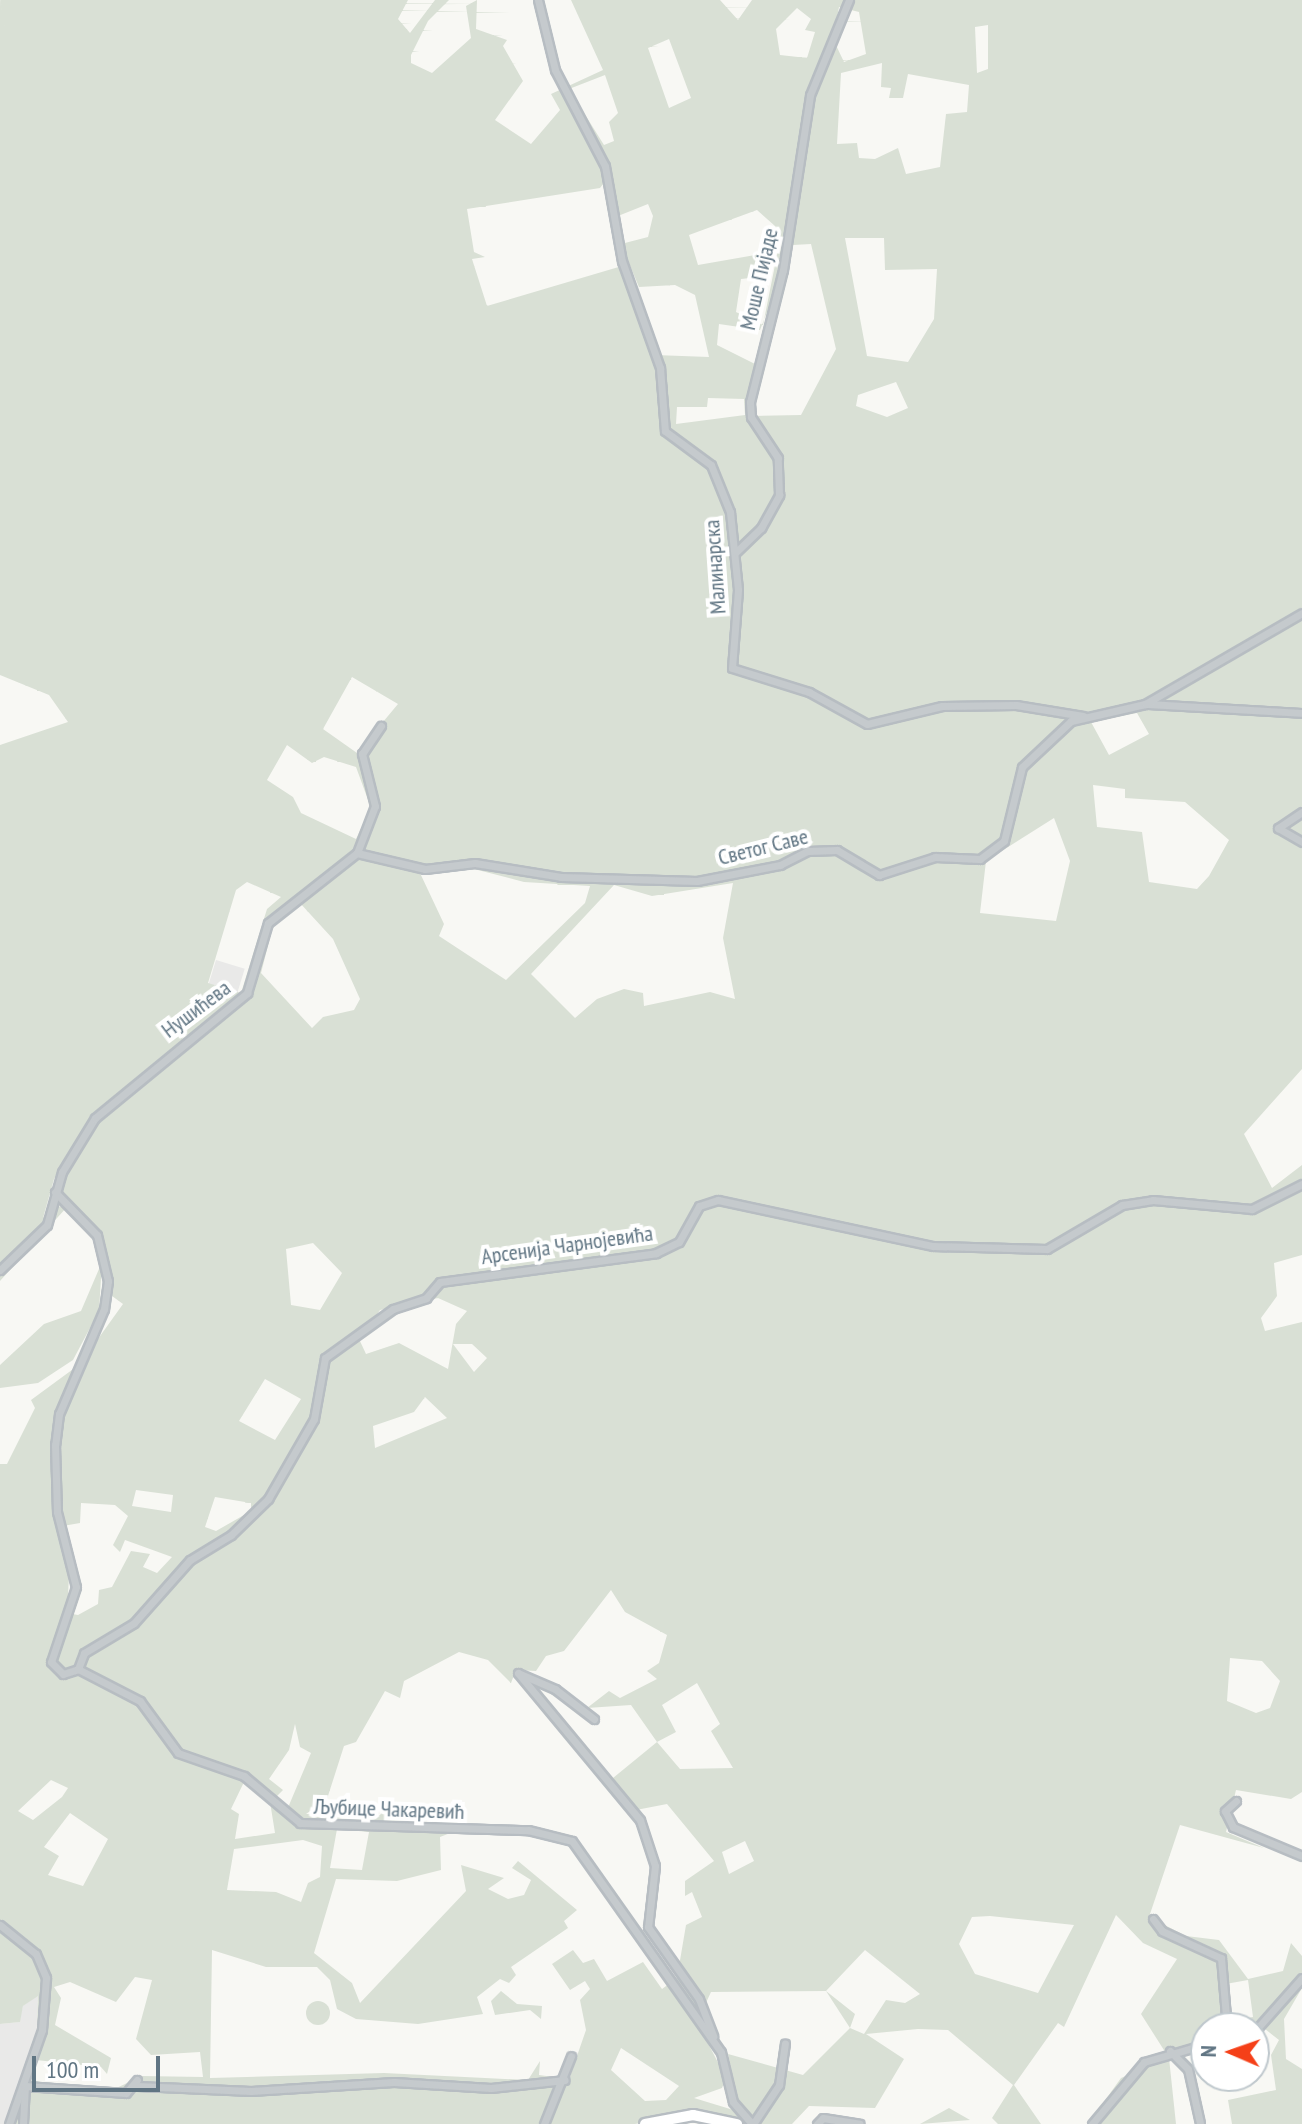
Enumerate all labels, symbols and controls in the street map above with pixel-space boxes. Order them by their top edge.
street label: Моше Пијаде [734,225,784,333]
street label: Малинарска [699,519,731,615]
street label: Светог Саве [715,823,811,871]
street label: Нушићева [156,975,236,1043]
street label: Арсенија Чарнојевића [480,1220,654,1270]
street label: Љубице Чакаревић [313,1793,465,1825]
north arrow [1190,2012,1270,2092]
scale bar [36,2040,164,2090]
text: N [1194,2045,1222,2058]
text: 100 m [46,2054,99,2085]

